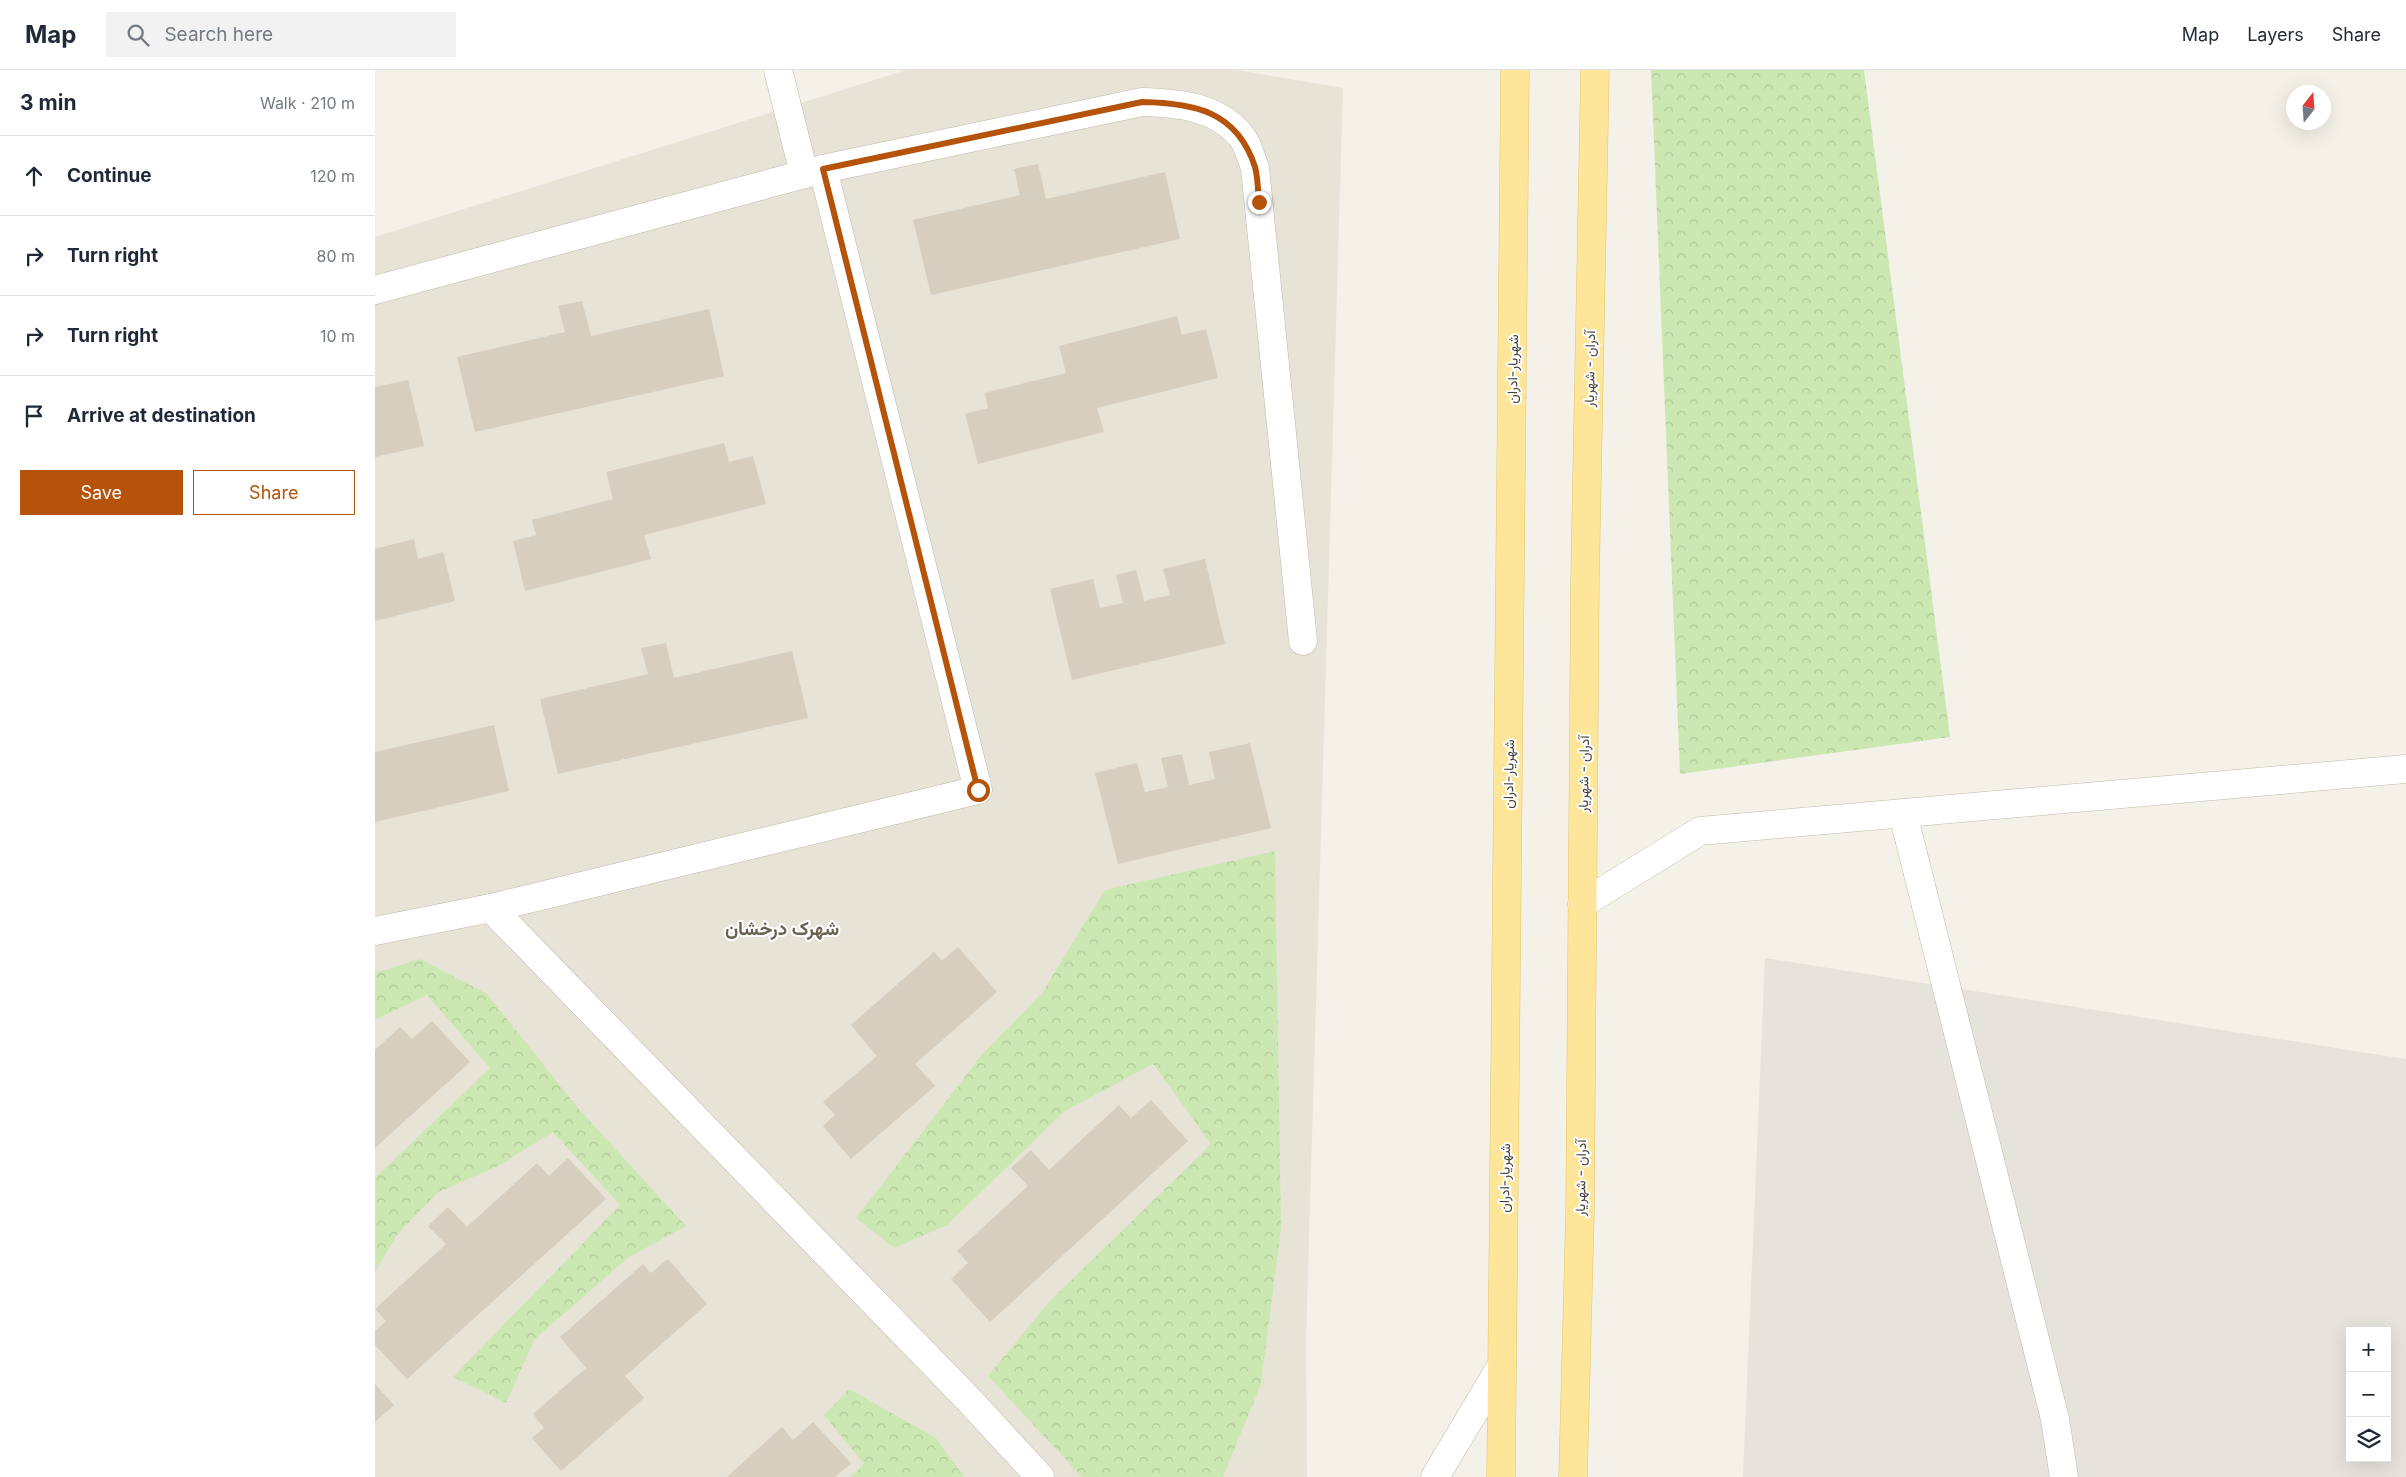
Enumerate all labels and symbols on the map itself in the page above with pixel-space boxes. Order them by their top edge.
north arrow [2286,85,2331,130]
route end [1248,191,1271,214]
street label: آدران - شهریار [1580,329,1599,409]
street label: شهریار-ادران [1503,334,1522,404]
street label: آدران - شهریار [1574,734,1593,814]
street label: شهریار-ادران [1499,739,1518,809]
route start [967,779,990,802]
district label: شهرک درخشان [725,917,839,941]
street label: آدران - شهریار [1571,1138,1590,1218]
street label: شهریار-ادران [1495,1143,1514,1213]

